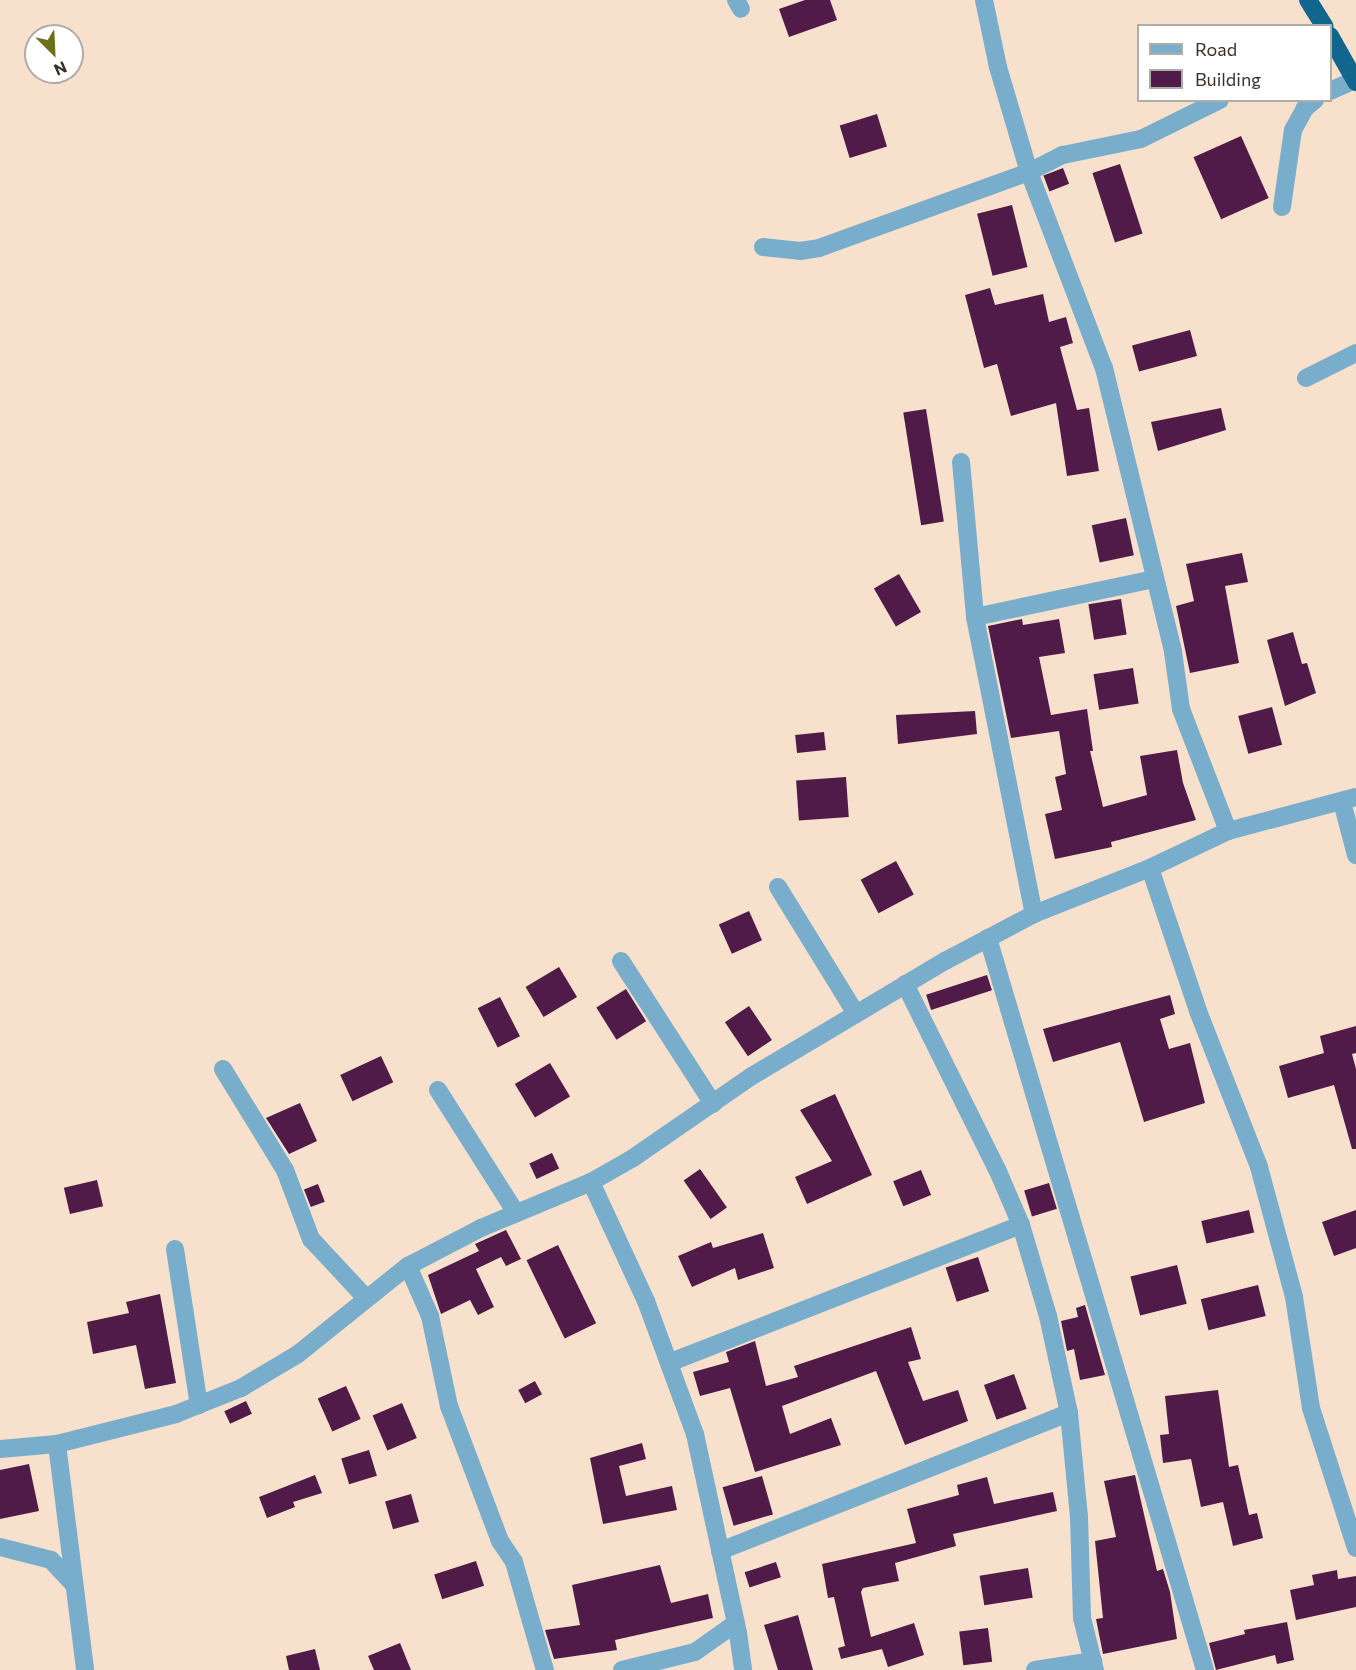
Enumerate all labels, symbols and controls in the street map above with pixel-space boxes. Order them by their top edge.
north arrow [24,24,84,84]
legend [1137,24,1332,102]
text: Road [1195,38,1237,60]
text: N [51,58,70,80]
text: Building [1195,68,1261,90]

